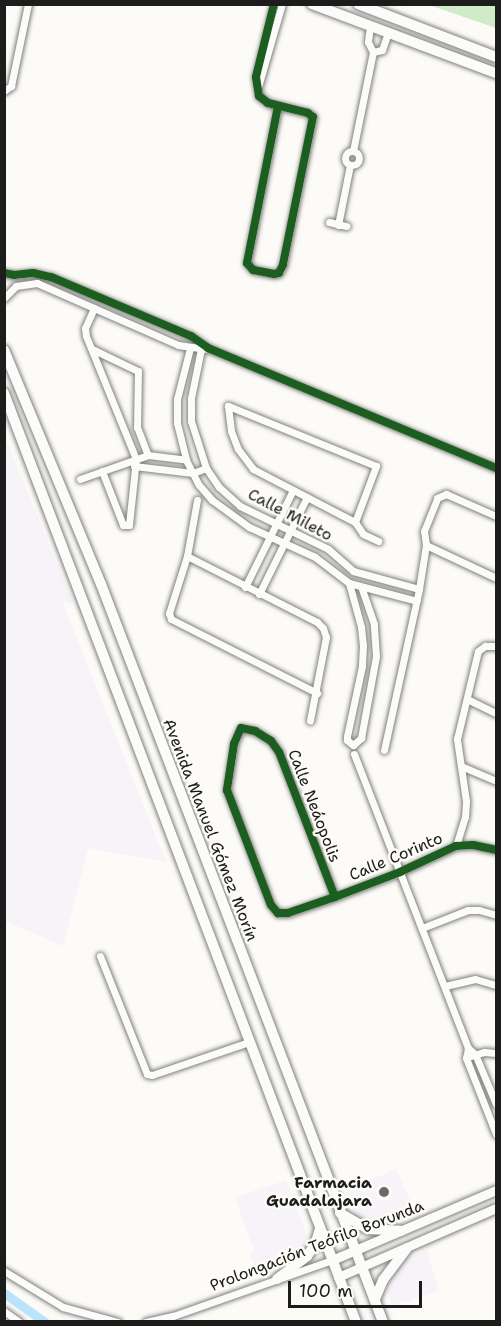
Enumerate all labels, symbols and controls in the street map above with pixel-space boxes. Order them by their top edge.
street label: Calle Mileto [244,485,336,545]
street label: Avenida Manuel Gómez Morín [159,716,261,944]
street label: Calle Neáopolis [284,747,344,865]
street label: Calle Corinto [346,829,446,885]
place label: Farmacia Guadalajara [266,1173,372,1211]
marker: Farmacia Guadalajara [377,1185,391,1199]
street label: Prolongación Teófilo Borunda [207,1196,427,1296]
scale bar [291,1269,424,1307]
text: 100 m [299,1279,353,1303]

